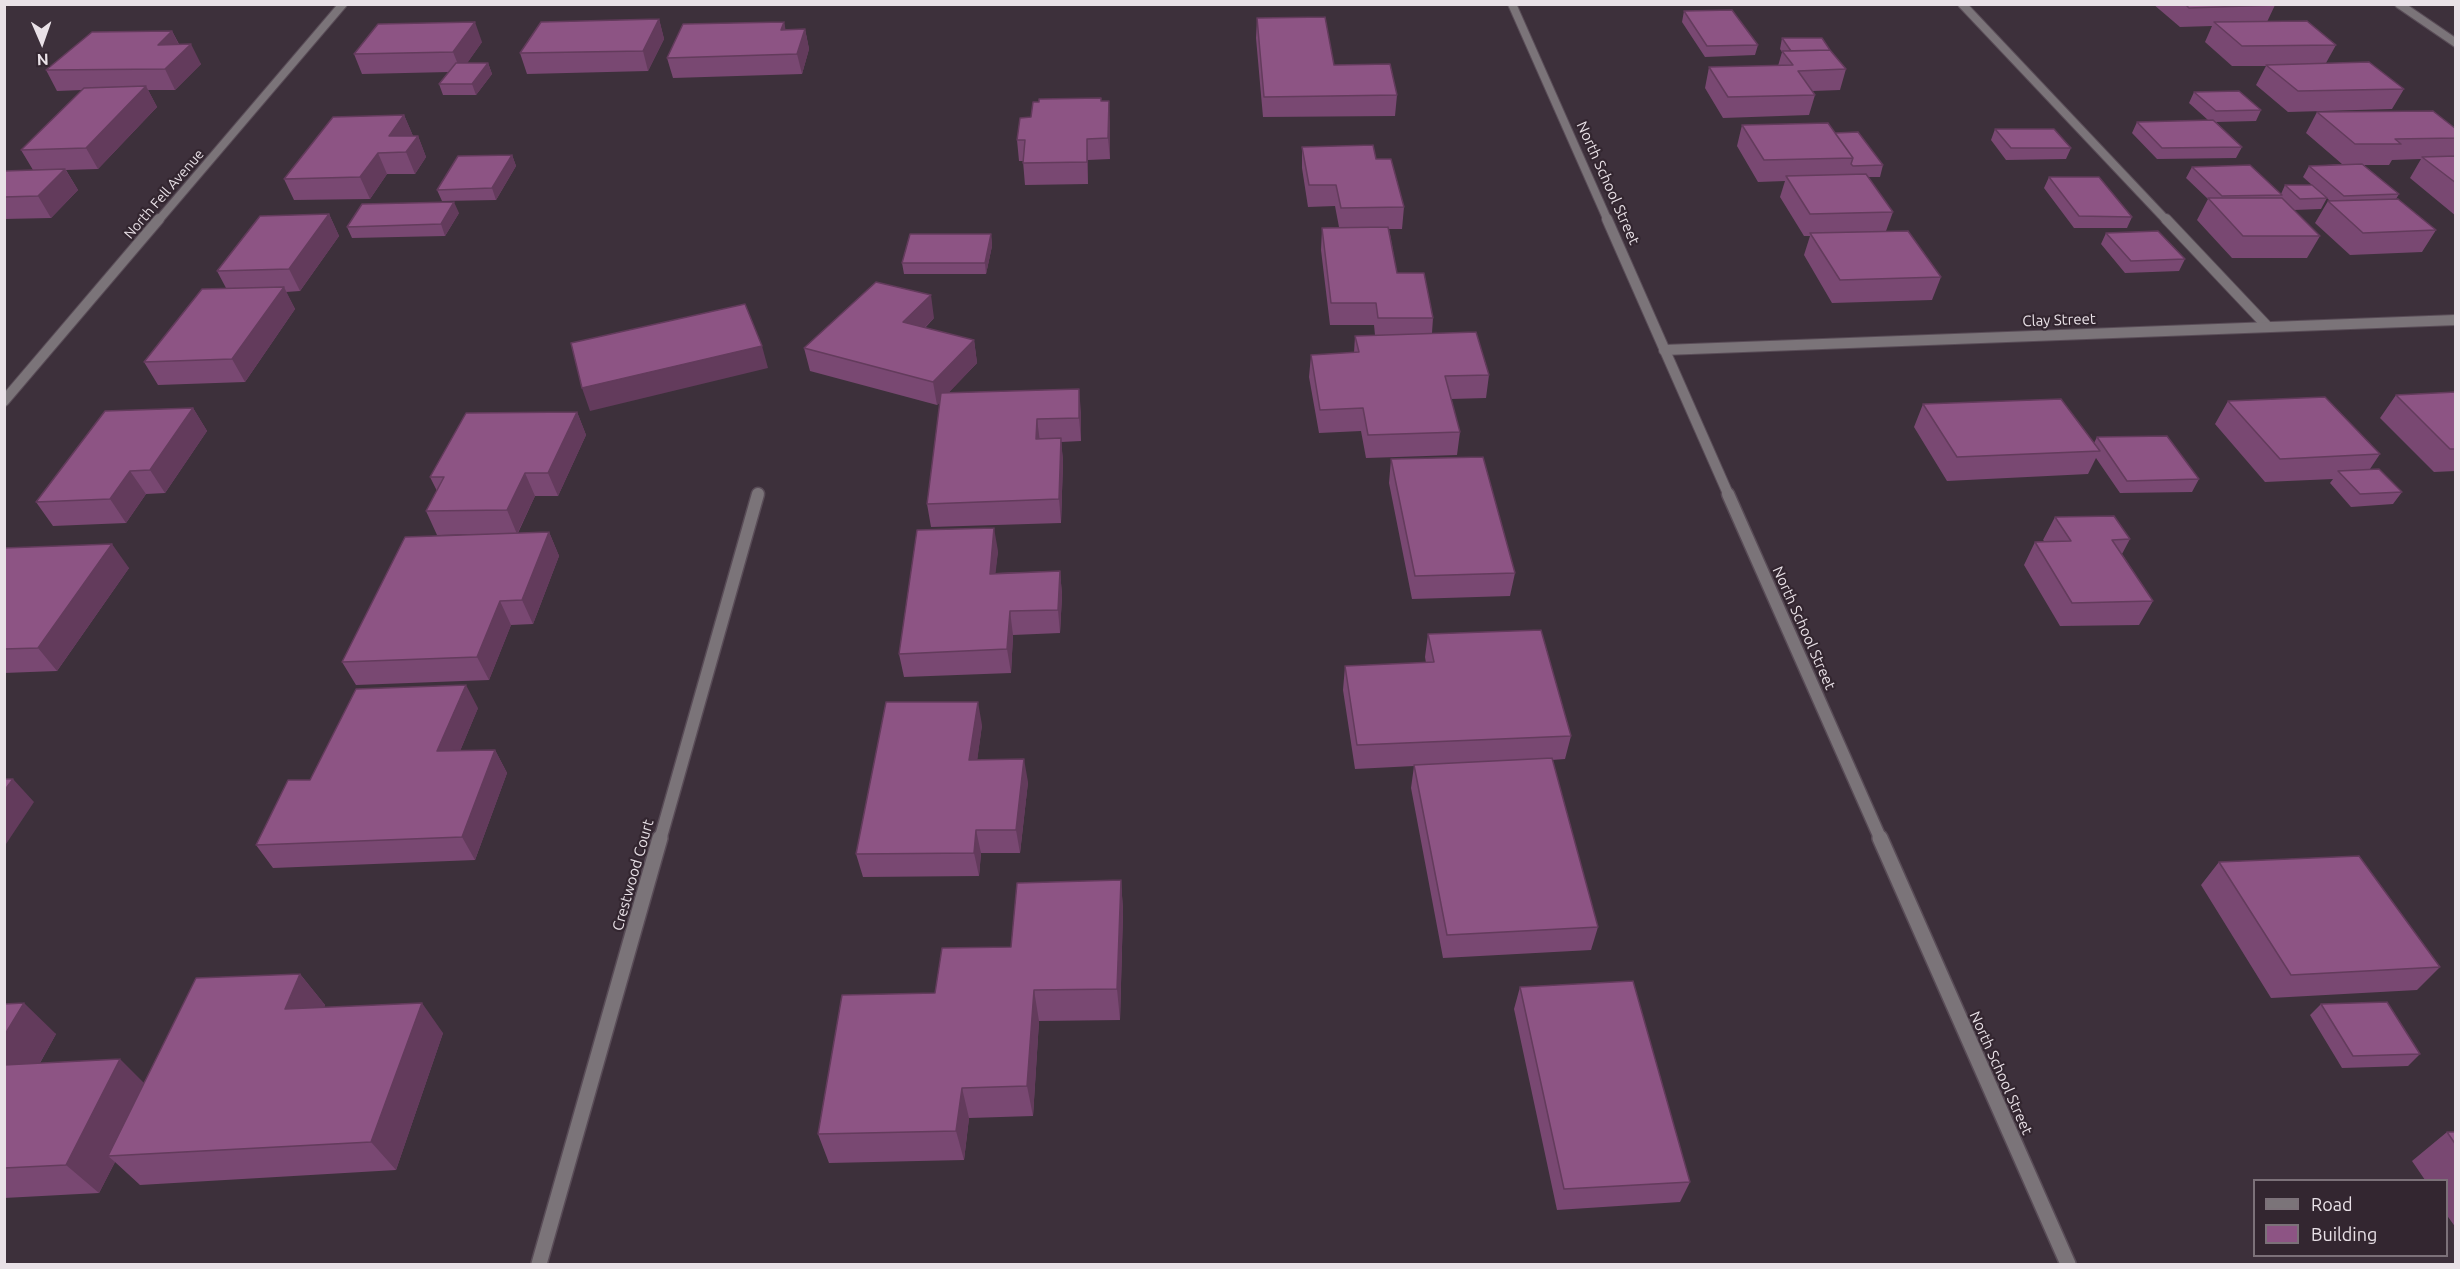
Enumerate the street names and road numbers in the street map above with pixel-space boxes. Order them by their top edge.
street label: North School Street [1573,118,1643,248]
street label: North Fell Avenue [121,146,207,242]
street label: Clay Street [2022,310,2096,330]
street label: North School Street [1769,563,1839,693]
street label: Crestwood Court [608,817,658,933]
street label: North School Street [1966,1008,2036,1138]

